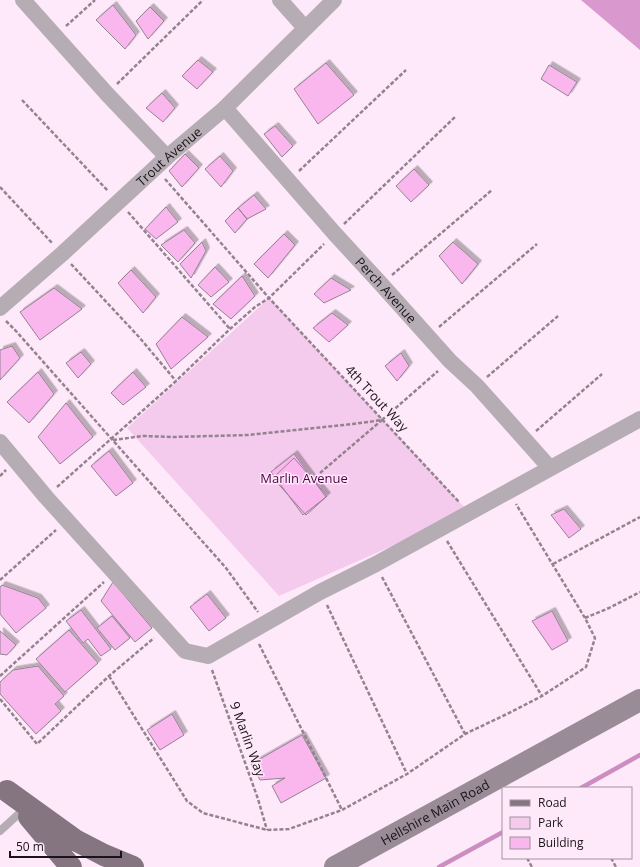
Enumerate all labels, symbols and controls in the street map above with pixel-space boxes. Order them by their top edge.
street label: Trout Avenue [132,123,205,190]
street label: Perch Avenue [351,253,421,327]
street label: 4th Trout Way [341,361,413,436]
park label: Marlin Avenue [260,469,348,487]
street label: 9 Marlin Way [226,699,270,780]
street label: Hellshire Main Road [377,775,493,849]
legend [502,787,632,859]
text: Road [538,794,567,811]
text: Park [538,814,564,831]
scale bar [10,833,121,859]
text: Building [538,834,584,851]
text: 50 m [16,838,44,855]

